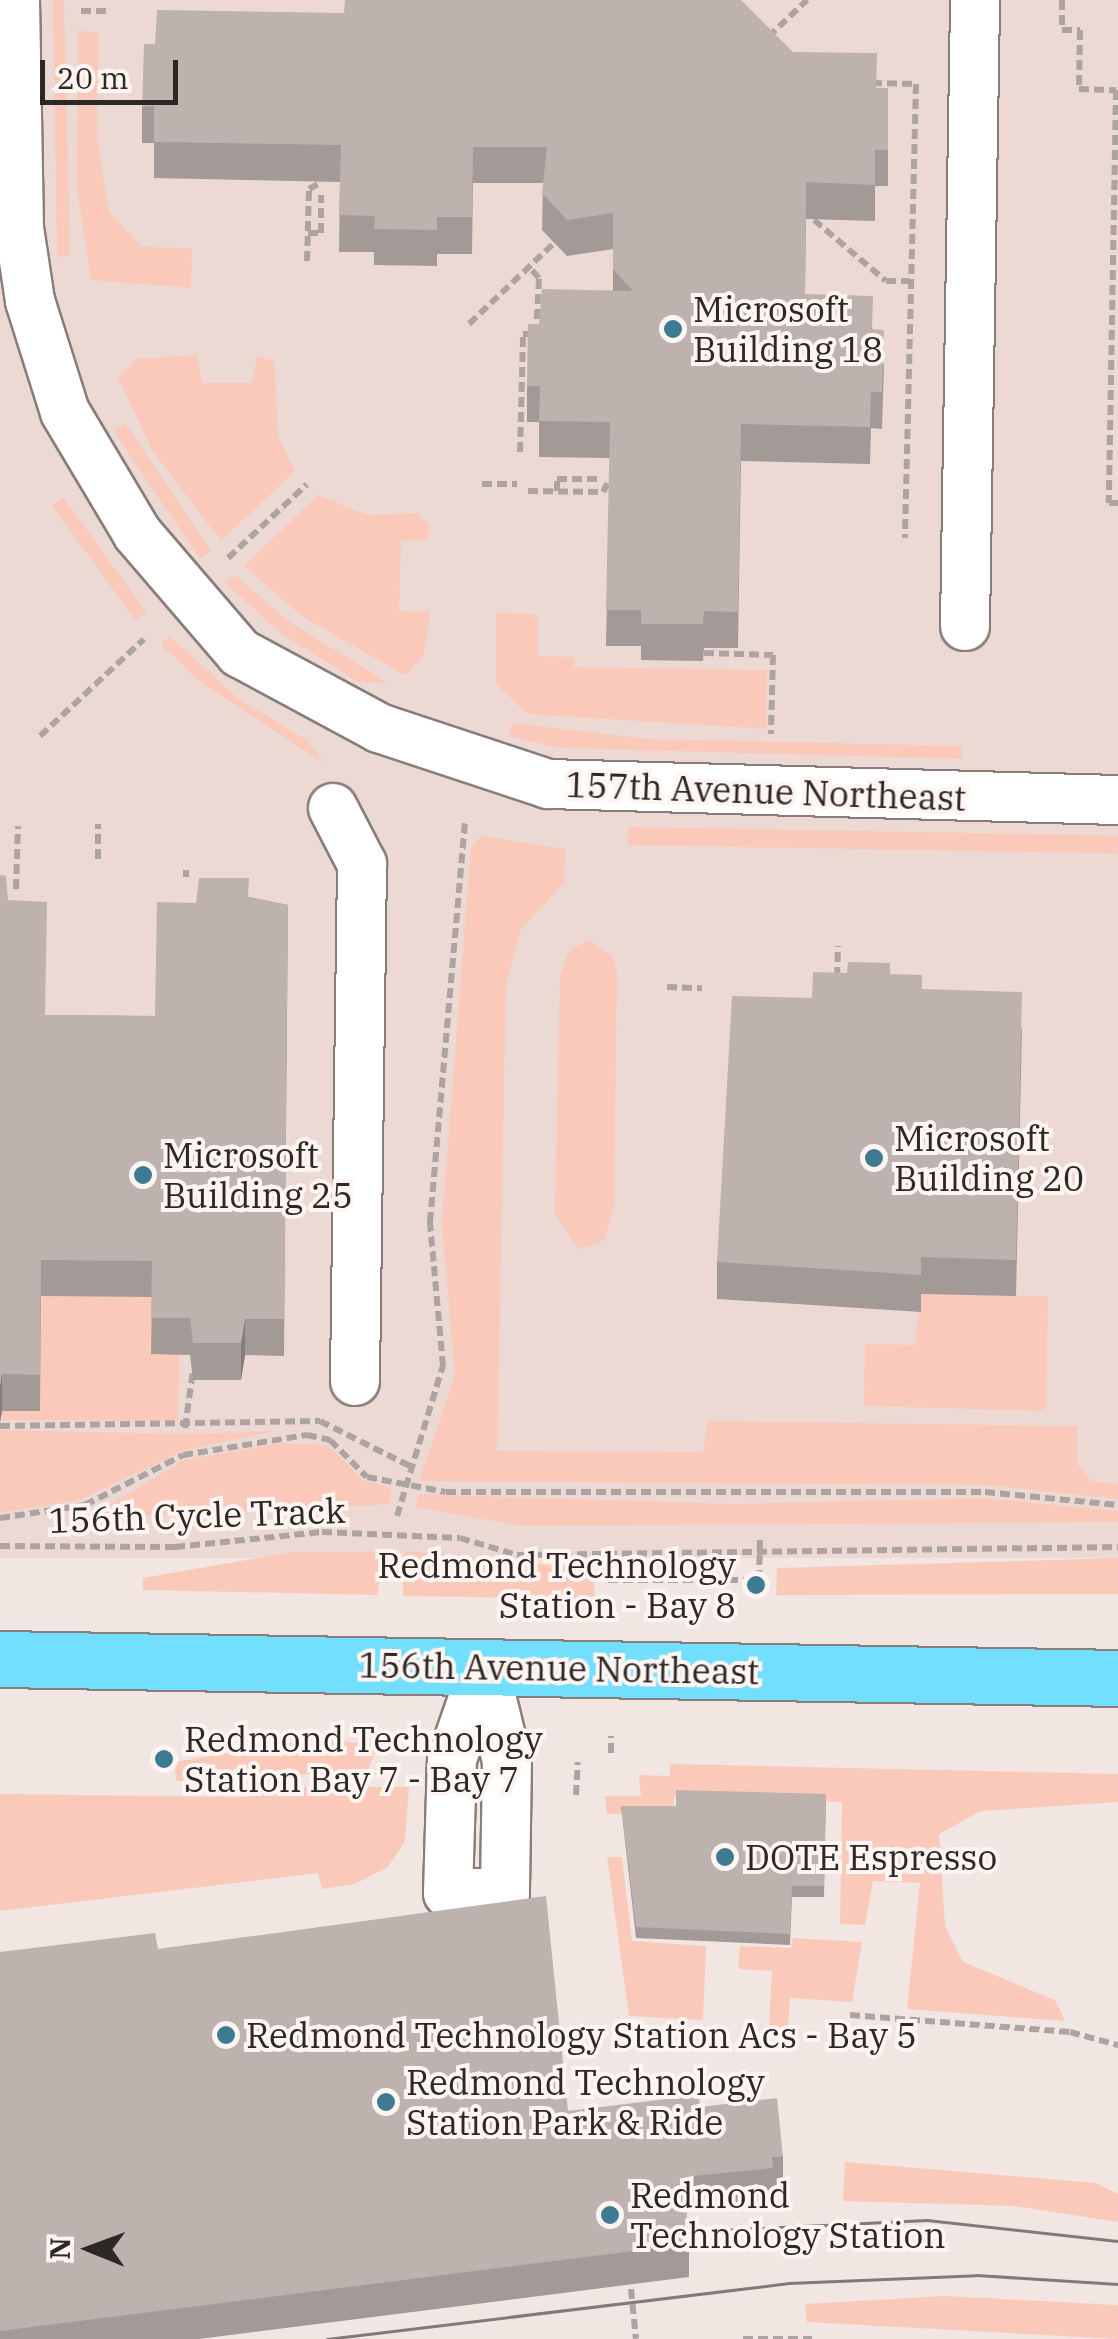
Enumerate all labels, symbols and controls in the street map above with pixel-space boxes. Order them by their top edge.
scale bar [45,40,182,102]
text: 20 m [57,58,129,97]
place label: Microsoft Building 18 [693,288,883,370]
marker: Microsoft Building 18 [662,318,684,340]
street label: 157th Avenue Northeast [565,763,967,819]
place label: Microsoft Building 20 [894,1117,1084,1199]
place label: Microsoft Building 25 [163,1134,353,1216]
marker: Microsoft Building 20 [863,1147,885,1169]
marker: Microsoft Building 25 [132,1164,154,1186]
street label: 156th Cycle Track [48,1489,346,1541]
place label: Redmond Technology Station - Bay 8 [377,1544,736,1626]
marker: Redmond Technology Station - Bay 8 [745,1574,767,1596]
street label: 156th Avenue Northeast [358,1644,760,1692]
place label: Redmond Technology Station Bay 7 - Bay 7 [184,1718,543,1800]
marker: Redmond Technology Station Bay 7 - Bay 7 [153,1748,175,1770]
place label: DOTE Espresso [745,1836,997,1878]
marker: DOTE Espresso [714,1846,736,1868]
place label: Redmond Technology Station Acs - Bay 5 [246,2014,917,2056]
marker: Redmond Technology Station Acs - Bay 5 [215,2024,237,2046]
place label: Redmond Technology Station Park & Ride [406,2061,765,2143]
marker: Redmond Technology Station Park & Ride [375,2091,397,2113]
place label: Redmond Technology Station [630,2174,946,2256]
north arrow [40,2199,140,2299]
marker: Redmond Technology Station [599,2204,621,2226]
text: N [41,2237,78,2260]

